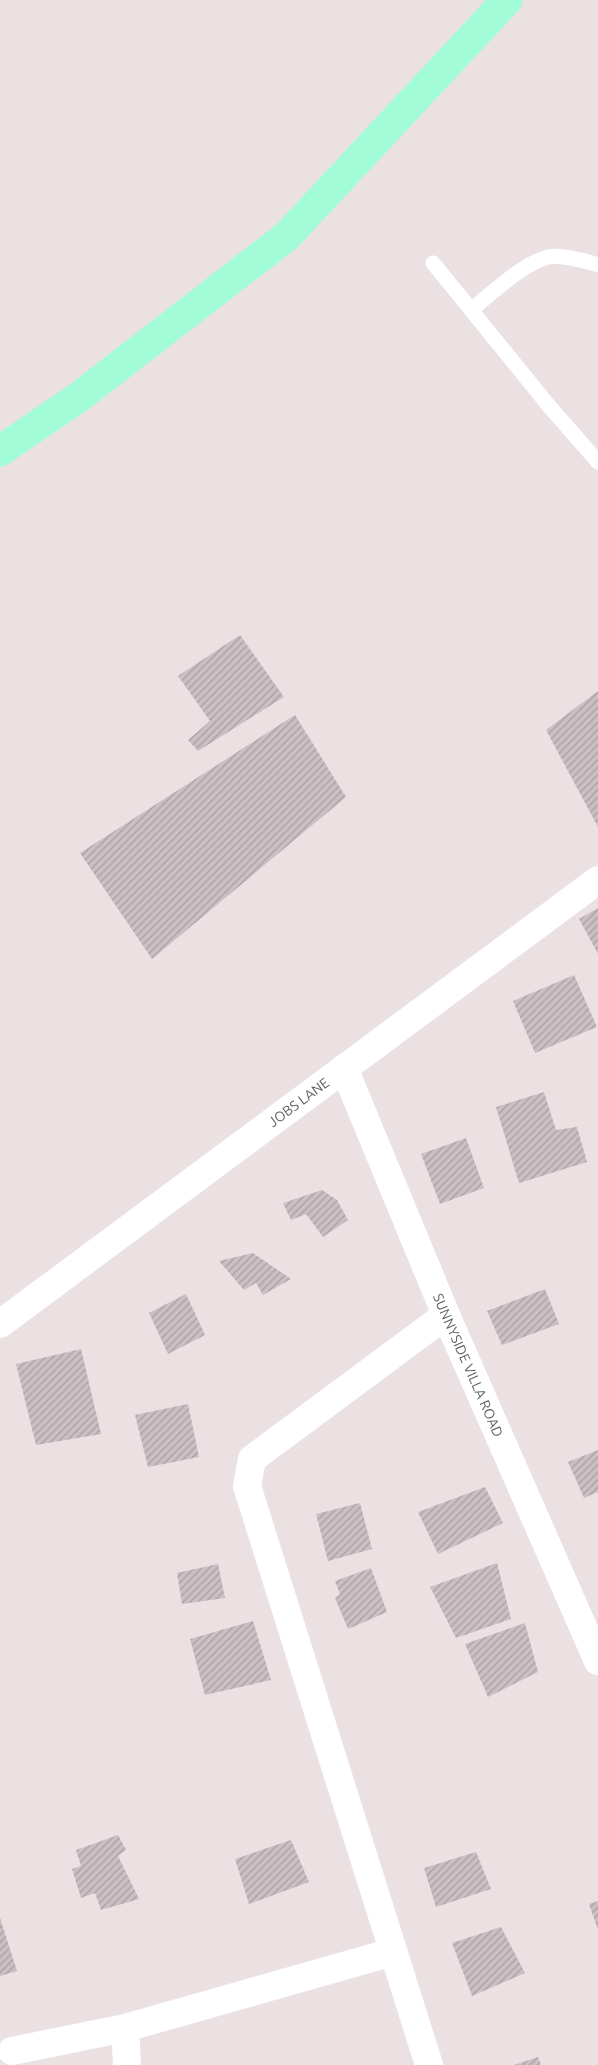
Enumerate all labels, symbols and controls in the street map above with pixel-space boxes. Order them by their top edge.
street label: JOBS LANE [265,1074,332,1130]
street label: SUNNYSIDE VILLA ROAD [430,1291,507,1439]

